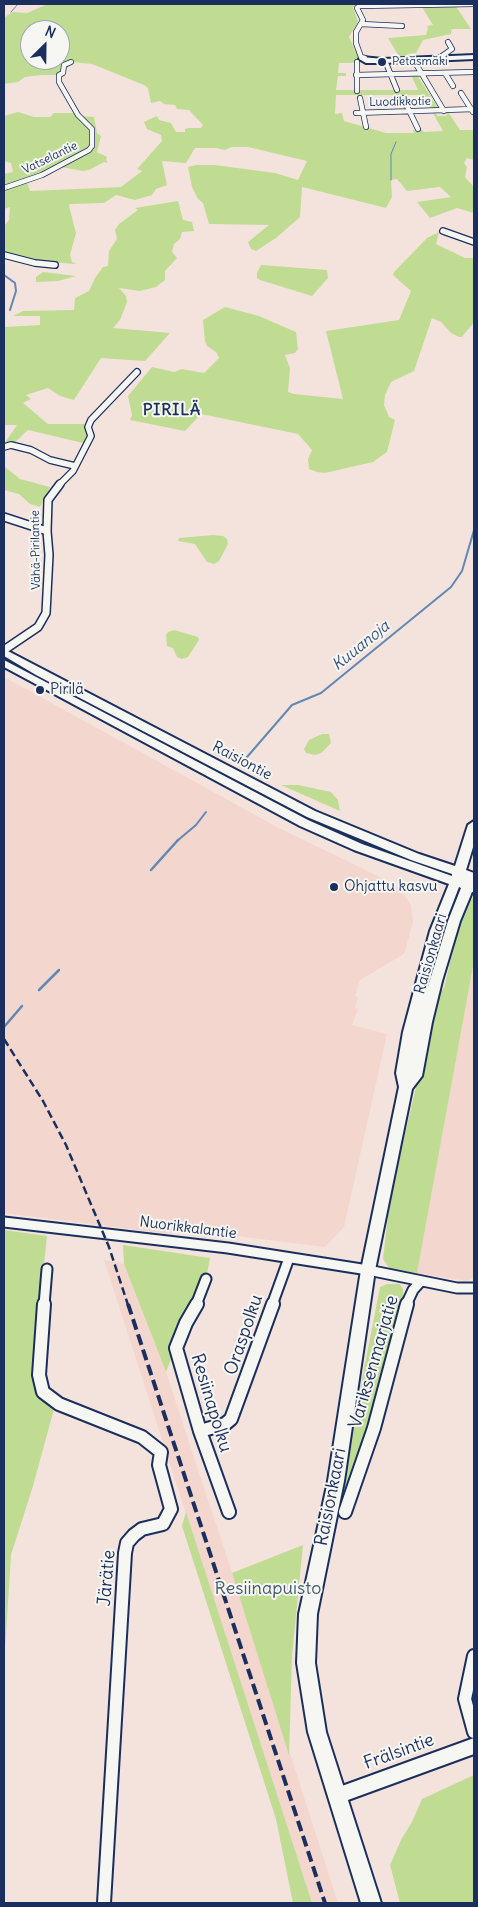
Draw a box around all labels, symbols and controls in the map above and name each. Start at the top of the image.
north arrow [20,20,70,70]
text: N [42,22,58,42]
place label: Petäsmäki [392,55,448,69]
marker: Petäsmäki [376,56,388,68]
street label: Luodikkotie [369,94,431,110]
street label: Vatselantie [20,139,80,177]
district label: PIRILÄ [142,400,202,420]
street label: Vähä-Pirilantie [28,510,44,590]
water label: Kuuanoja [328,617,394,675]
place label: Pirilä [50,681,84,699]
marker: Pirilä [34,684,46,696]
street label: Raisiontie [209,738,275,784]
place label: Ohjattu kasvu [344,878,438,896]
marker: Ohjattu kasvu [328,881,340,893]
street label: Raisionkaari [411,912,451,996]
street label: Nuorikkalantie [138,1213,238,1243]
street label: Oraspolku [220,1292,268,1378]
street label: Variksenmarjatie [345,1293,403,1431]
street label: Resiinapolku [186,1351,236,1455]
street label: Raisionkaari [311,1446,351,1548]
street label: Järätie [94,1549,120,1607]
park label: Resiinapuisto [215,1578,321,1600]
street label: Frälsintie [361,1729,437,1775]

